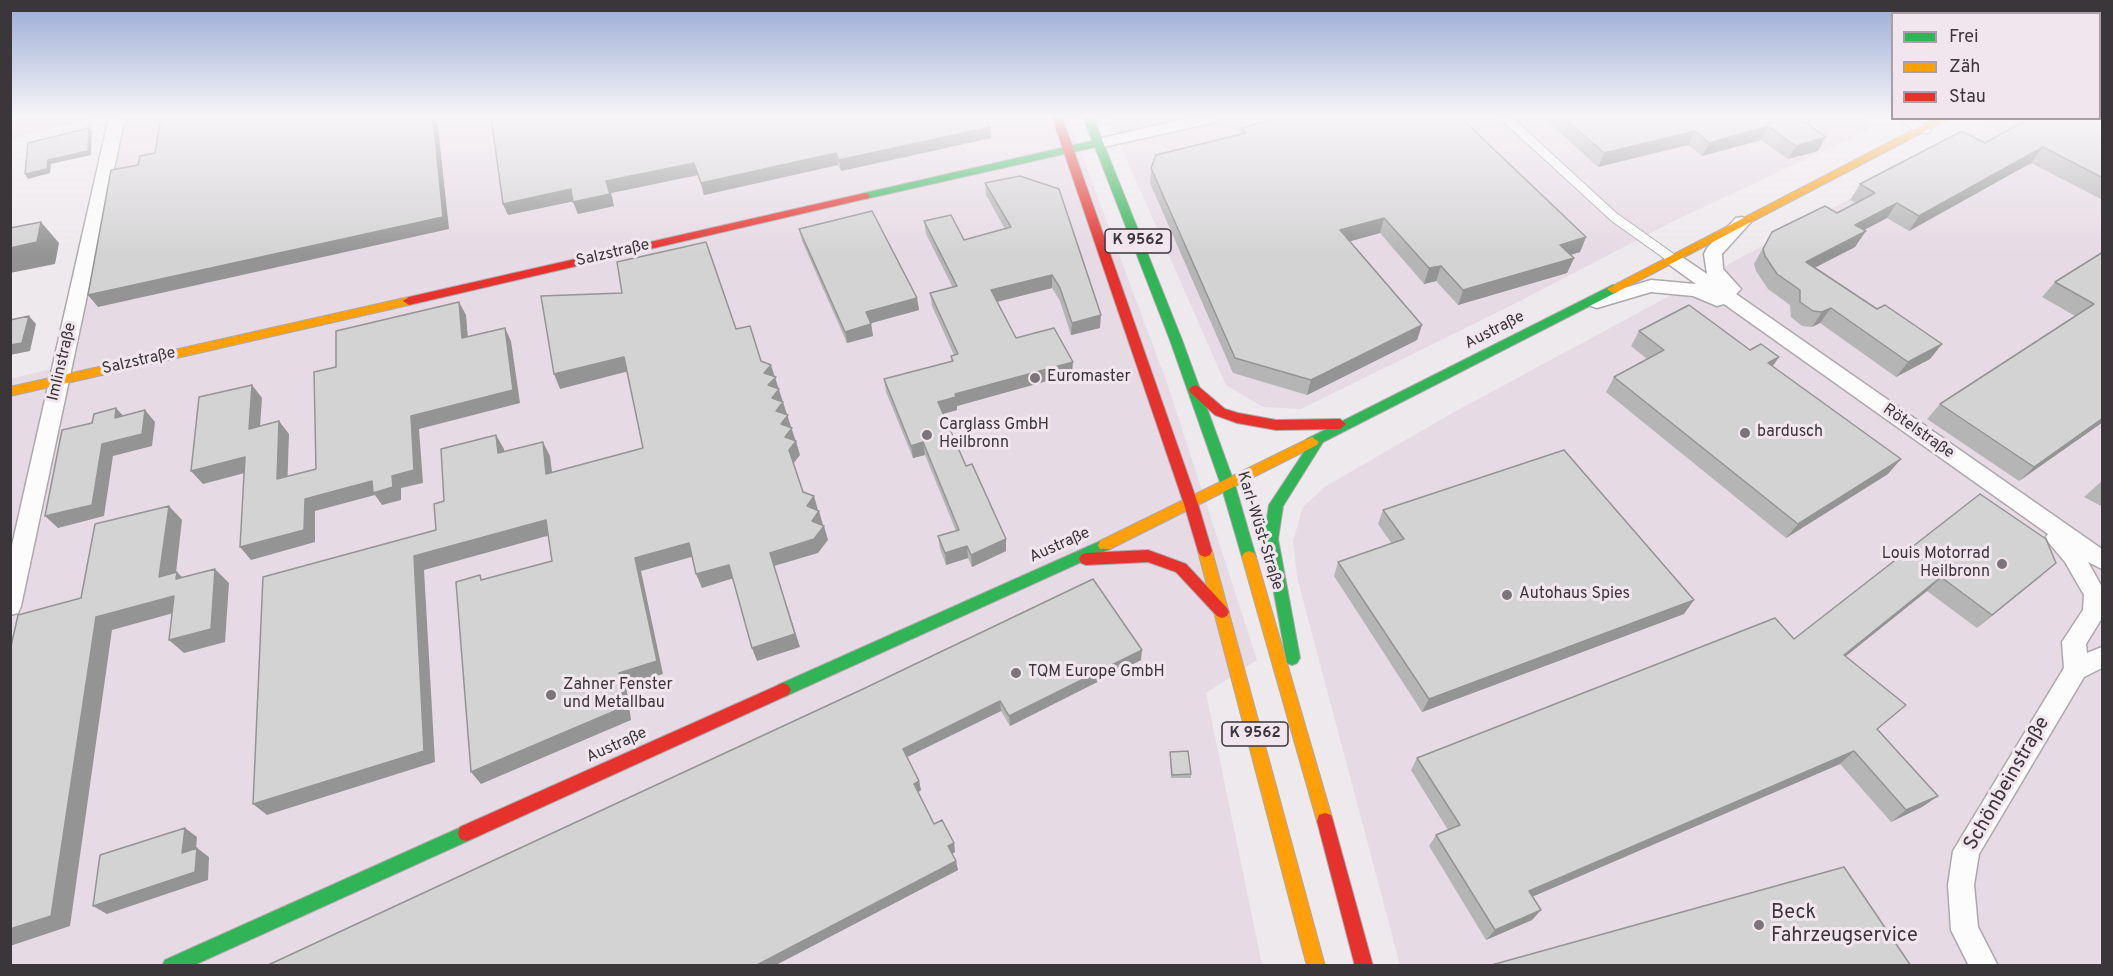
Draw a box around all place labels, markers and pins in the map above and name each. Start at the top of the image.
place label: Euromaster [1047,368,1131,388]
marker: Euromaster [1028,371,1042,385]
place label: Carglass GmbH Heilbronn [939,416,1049,454]
place label: bardusch [1757,423,1823,443]
marker: bardusch [1738,426,1752,440]
marker: Carglass GmbH Heilbronn [920,428,934,442]
place label: Louis Motorrad Heilbronn [1882,545,1990,583]
marker: Louis Motorrad Heilbronn [1995,557,2009,571]
place label: Autohaus Spies [1519,585,1630,605]
marker: Autohaus Spies [1500,588,1514,602]
place label: TQM Europe GmbH [1028,663,1165,683]
marker: TQM Europe GmbH [1009,666,1023,680]
place label: Zahner Fenster und Metallbau [563,676,673,714]
marker: Zahner Fenster und Metallbau [544,688,558,702]
place label: Beck Fahrzeugservice [1771,902,1918,949]
marker: Beck Fahrzeugservice [1752,918,1766,932]

